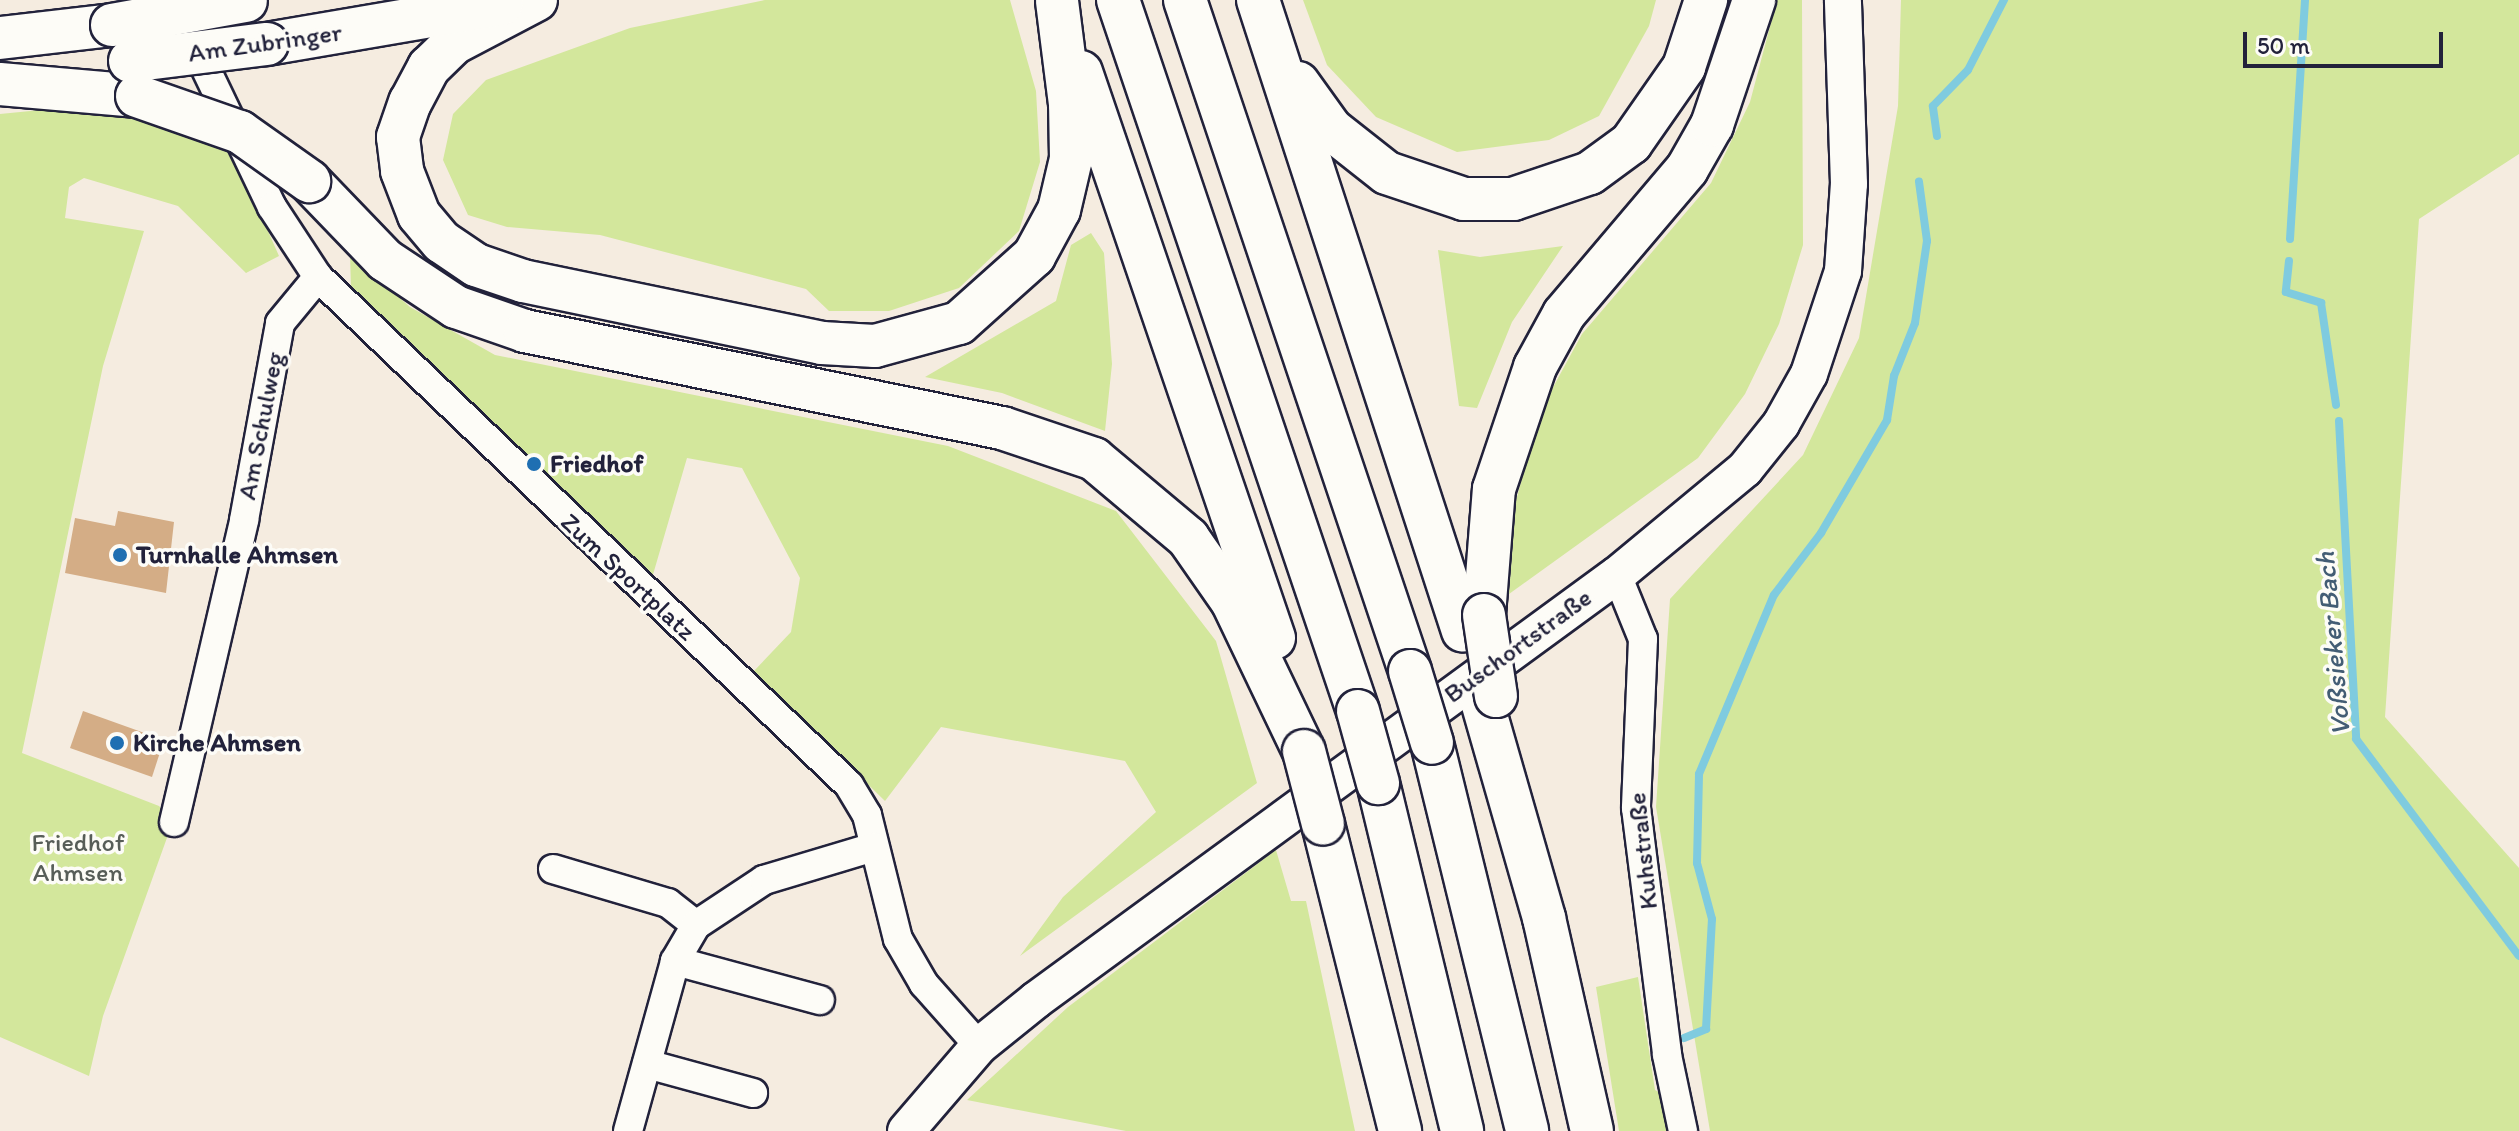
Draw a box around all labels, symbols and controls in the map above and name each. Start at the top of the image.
scale bar [2247,16,2447,66]
street label: Am Zubringer [187,17,343,69]
text: 50 m [2257,31,2310,60]
street label: Am Schulweg [231,350,291,502]
place label: Friedhof [550,448,643,480]
marker: Friedhof [525,455,543,473]
street label: Zum Sportplatz [554,506,702,648]
place label: Turnhalle Ahmsen [136,539,337,571]
marker: Turnhalle Ahmsen [111,546,129,564]
water label: Voßsieker Bach [2307,550,2357,738]
street label: Buschortstraße [1438,582,1598,710]
place label: Kirche Ahmsen [133,727,301,759]
marker: Kirche Ahmsen [108,734,126,752]
street label: Kuhstraße [1621,791,1665,911]
park label: Friedhof Ahmsen [31,827,125,888]

